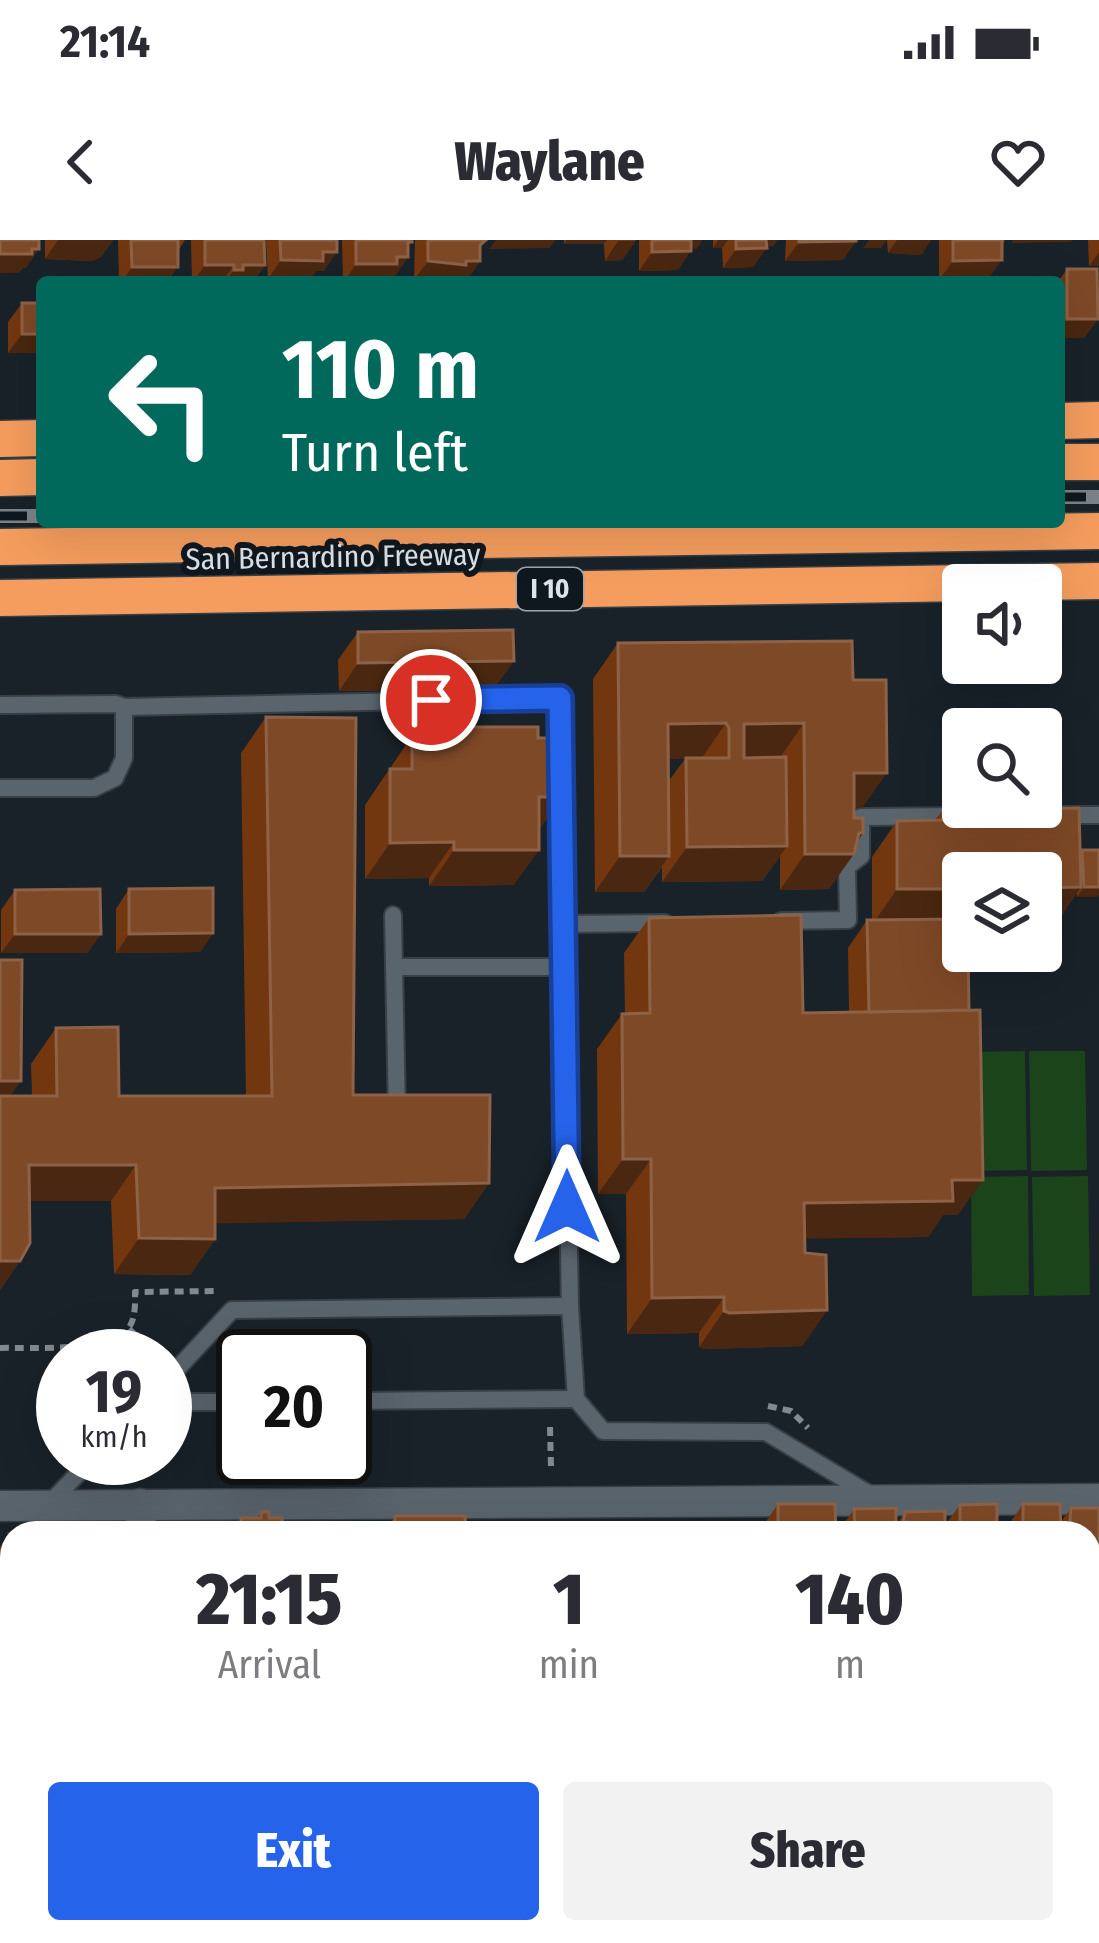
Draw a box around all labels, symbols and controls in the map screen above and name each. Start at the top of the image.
text: 21:14 [60,15,150,69]
icon: back [48,129,114,195]
icon: heart [985,129,1051,195]
text: Waylane [454,130,645,194]
text: 110 m [282,319,479,420]
icon: left [84,324,240,480]
text: Turn left [282,421,468,485]
street label: San Bernardino Freeway [185,536,481,578]
map controls [942,564,1062,972]
button: sound [942,564,1062,684]
road number: I 10 [517,568,583,610]
pin [380,649,482,751]
icon: arrive [398,667,464,733]
button: search [942,708,1062,828]
button: layers [942,852,1062,972]
position arrow [504,1144,630,1270]
speed limit sign: 20 [216,1329,372,1485]
text: 19 [86,1356,142,1428]
text: km/h [81,1419,147,1455]
text: 21:15 [197,1557,342,1643]
text: 1 [553,1557,584,1643]
text: 140 [796,1557,904,1643]
text: Arrival [218,1642,321,1688]
text: min [539,1642,599,1688]
text: m [835,1642,865,1688]
button: Exit [48,1782,539,1920]
button: Share [563,1782,1053,1920]

